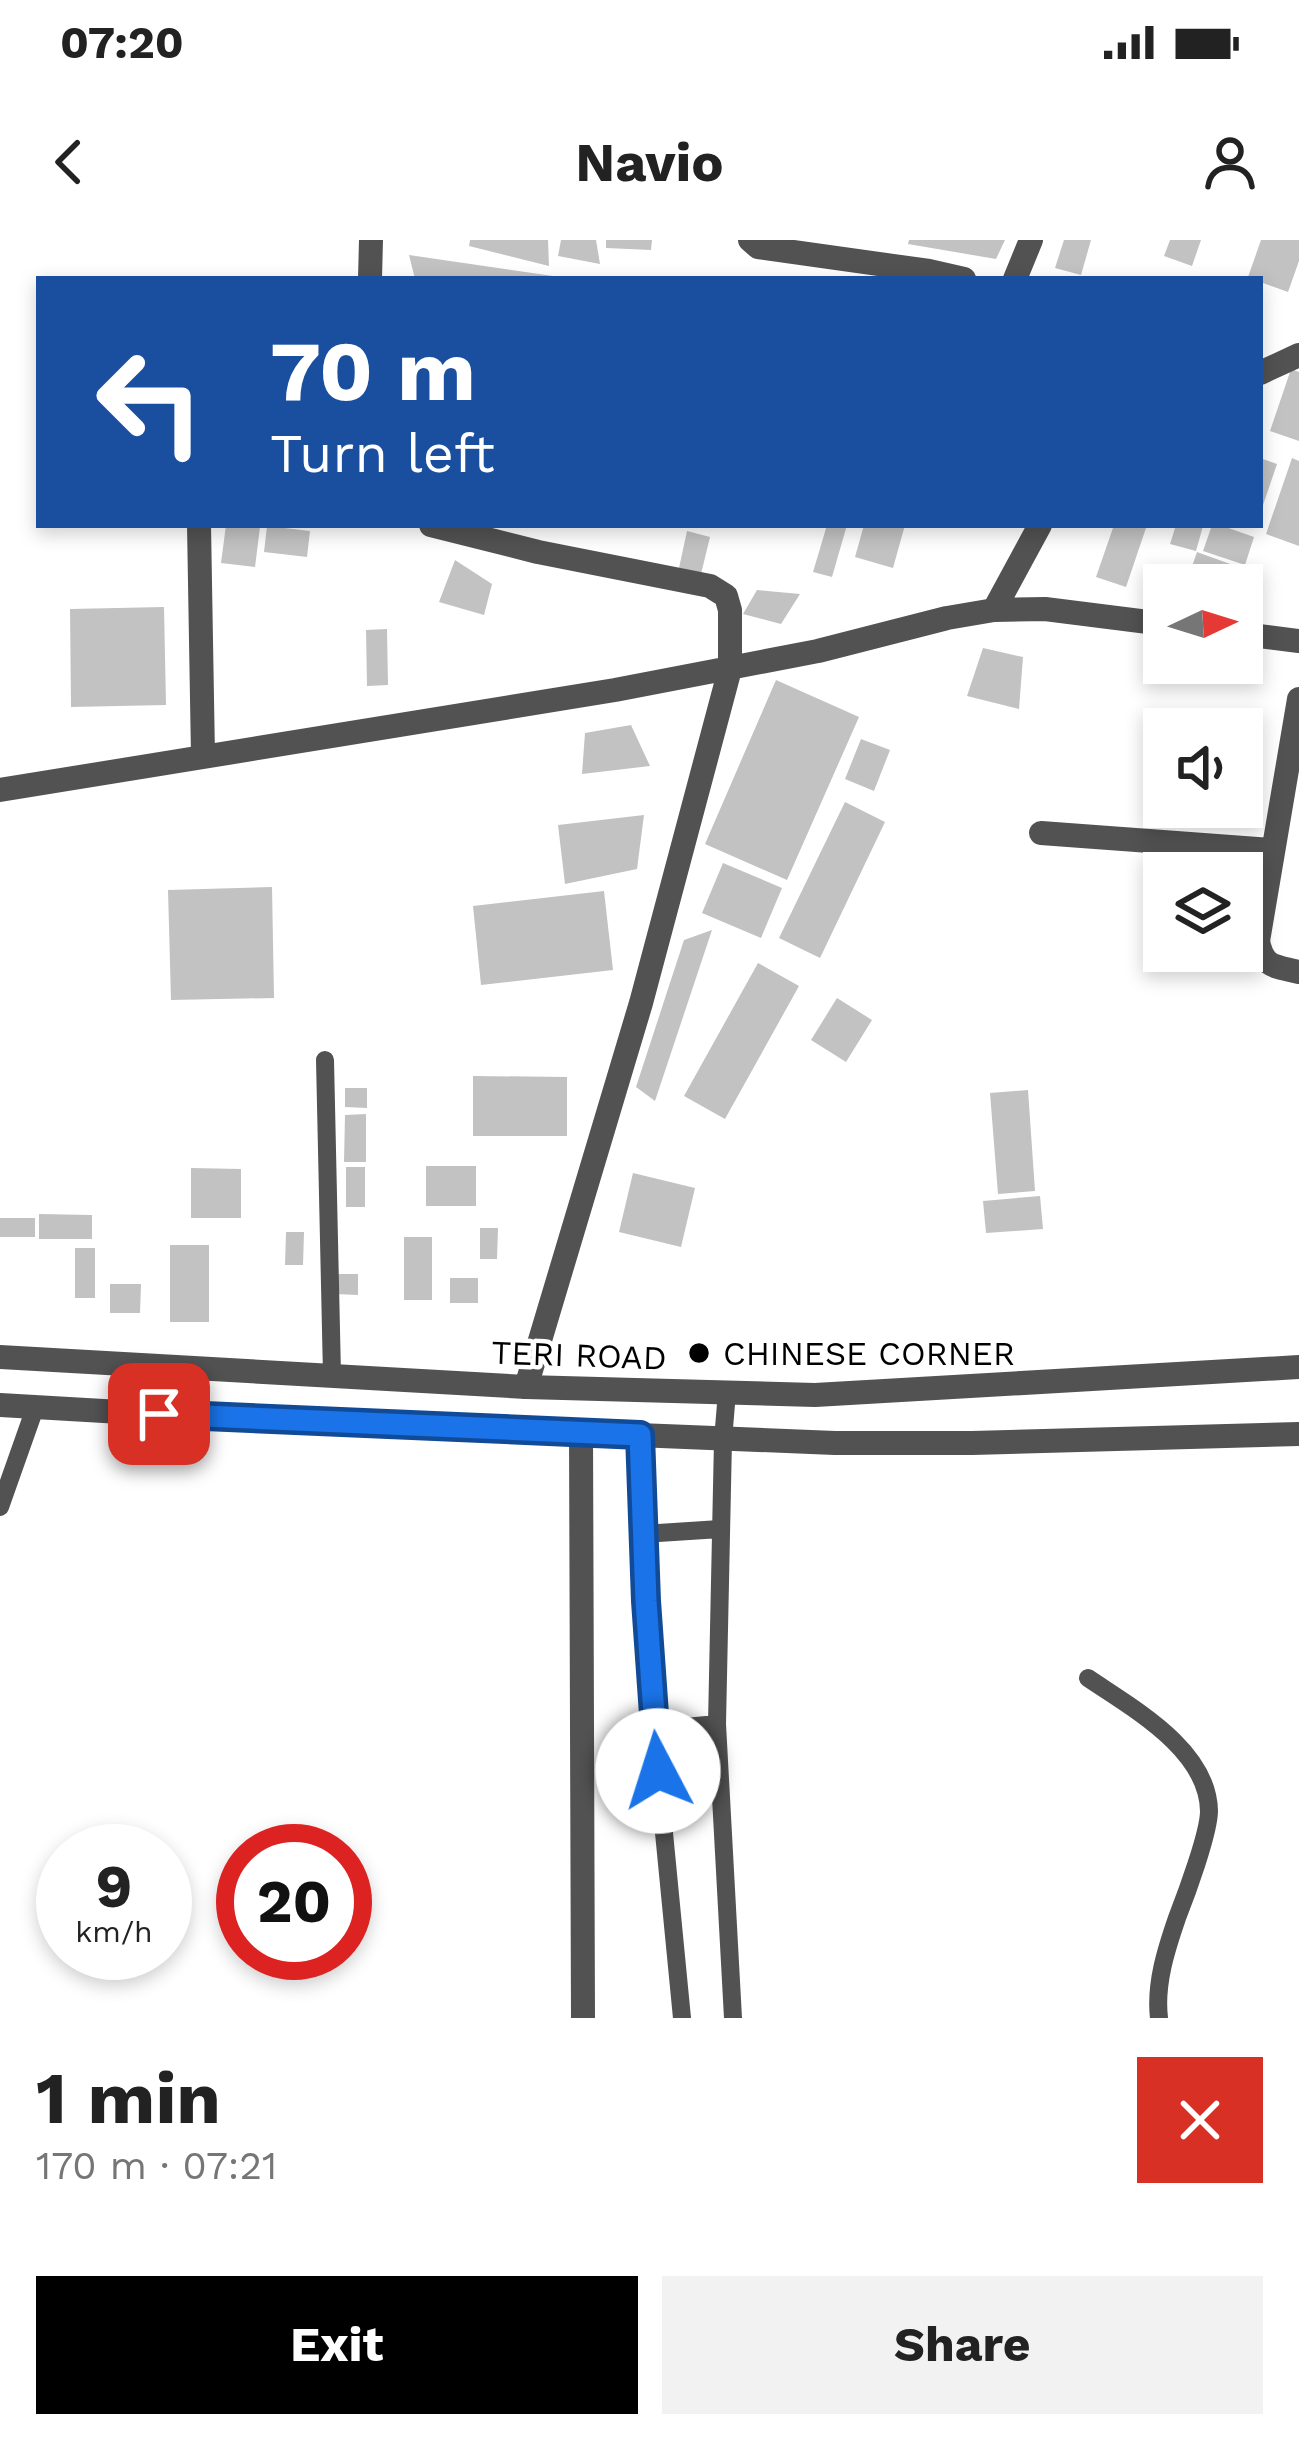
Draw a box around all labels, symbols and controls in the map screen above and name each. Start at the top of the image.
text: 07:20 [60,16,184,69]
icon: back [36,129,102,195]
icon: person [1197,129,1263,195]
text: Navio [575,131,724,194]
text: 70 m [270,322,476,420]
icon: left [72,324,228,480]
text: Turn left [270,422,495,485]
north arrow [1143,564,1263,684]
map controls [1143,564,1263,972]
button: sound [1143,708,1263,828]
button: layers [1143,852,1263,972]
street label: TERI ROAD [491,1332,667,1378]
place label: CHINESE CORNER [723,1334,1015,1373]
marker: CHINESE CORNER [686,1340,712,1366]
pin [108,1363,210,1465]
icon: arrive [126,1381,192,1447]
position arrow [595,1708,721,1834]
speed limit sign: 20 [216,1824,372,1980]
text: 9 [96,1851,132,1922]
text: km/h [75,1914,153,1949]
text: 1 min [36,2056,221,2140]
button: close [1137,2057,1263,2183]
text: 170 m · 07:21 [36,2143,277,2188]
button: Exit [36,2276,638,2414]
button: Share [662,2276,1263,2414]

